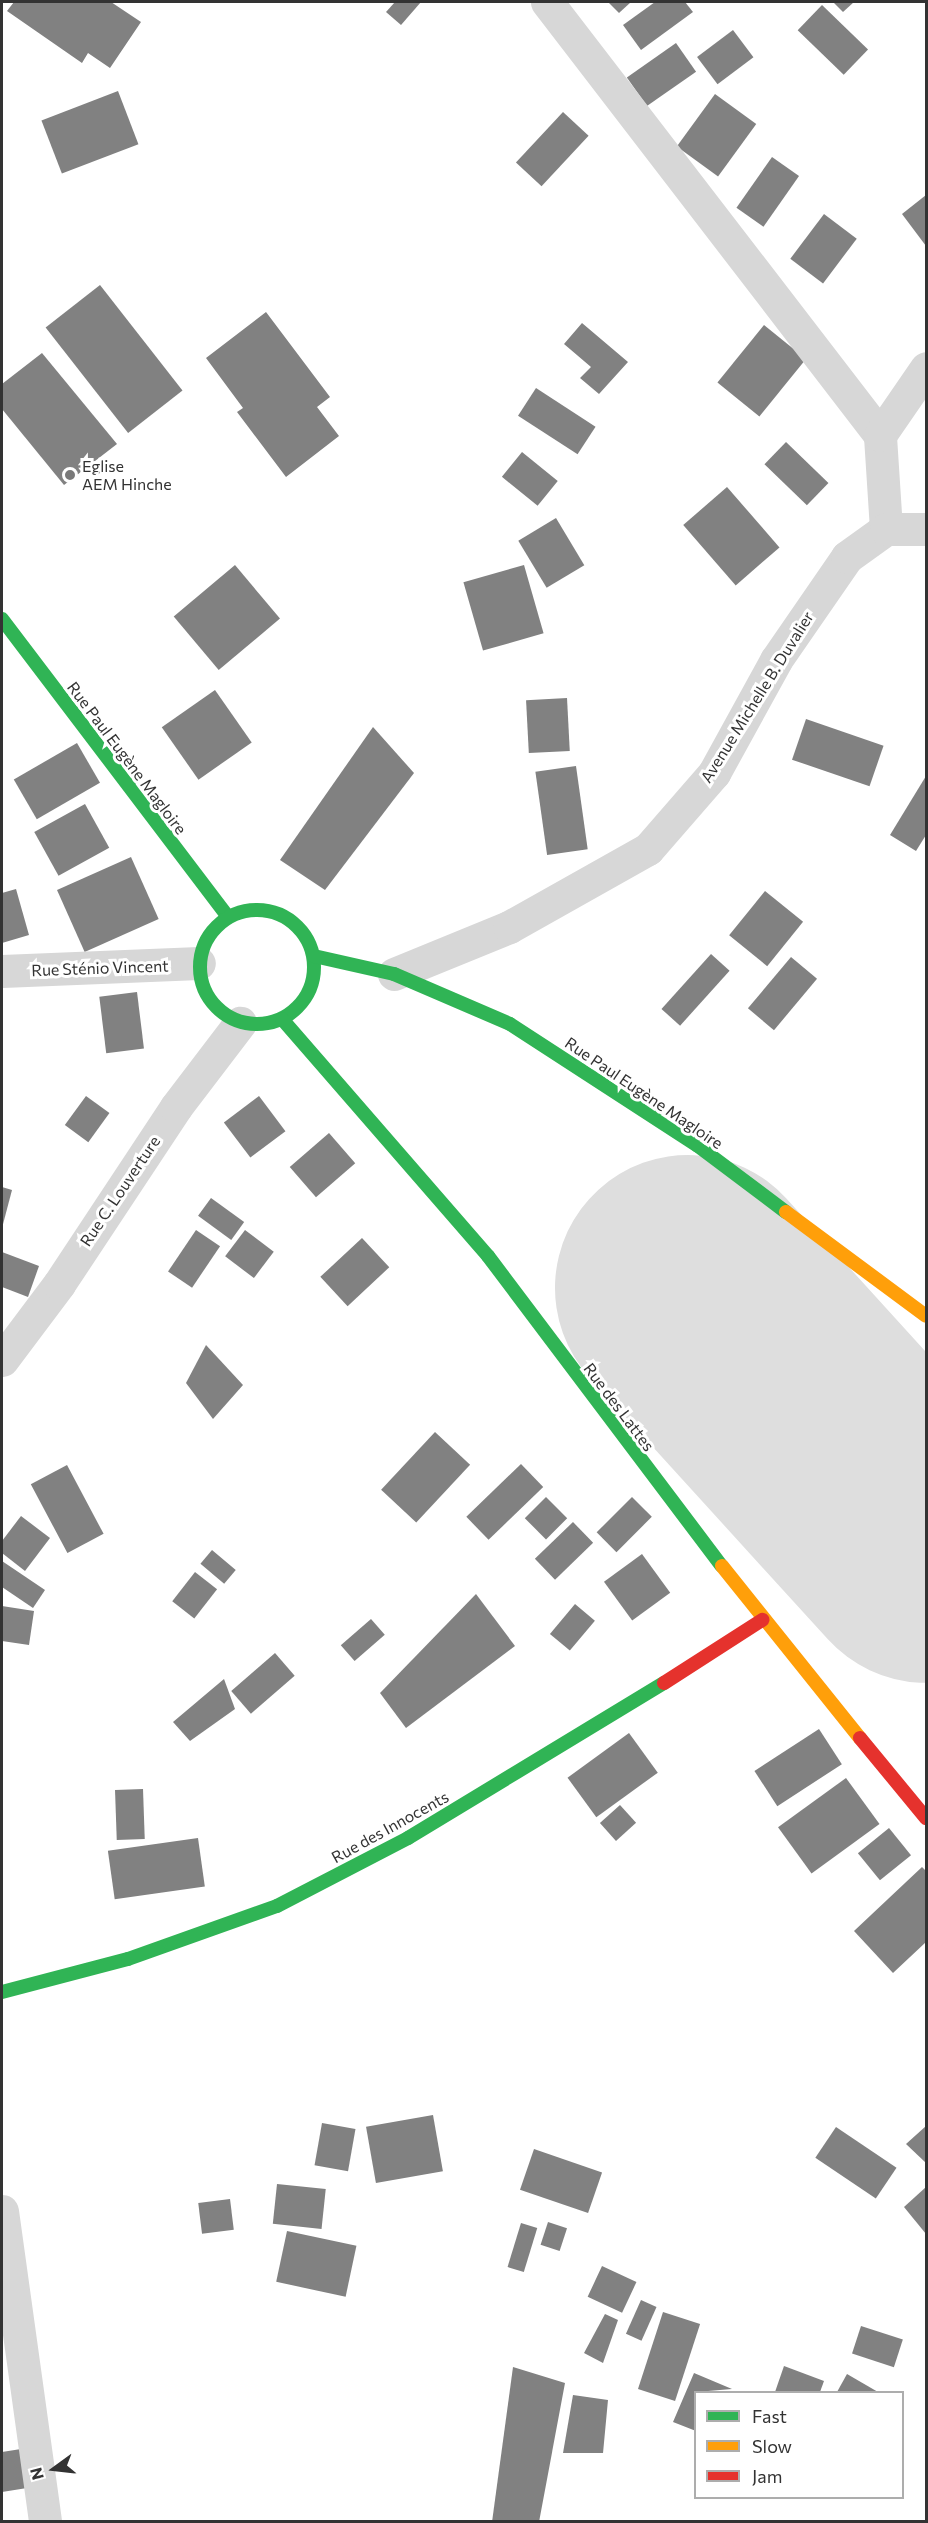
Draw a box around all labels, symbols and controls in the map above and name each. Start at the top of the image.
place label: Eglise AEM Hinche [82,456,172,494]
marker: Eglise AEM Hinche [63,468,77,482]
street label: Avenue Michelle B. Duvalier [696,608,818,786]
street label: Rue Paul Eugène Magloire [63,678,191,838]
street label: Rue Sténio Vincent [31,956,169,980]
street label: Rue Paul Eugène Magloire [561,1033,727,1153]
street label: Rue C. Louverture [76,1132,164,1250]
street label: Rue des Lattes [580,1359,658,1455]
street label: Rue des Innocents [328,1787,452,1867]
legend [694,2391,904,2499]
text: Fast [752,2405,787,2427]
text: Slow [752,2435,792,2457]
north arrow [24,2439,84,2499]
text: Jam [752,2465,782,2487]
text: N [25,2466,47,2482]

